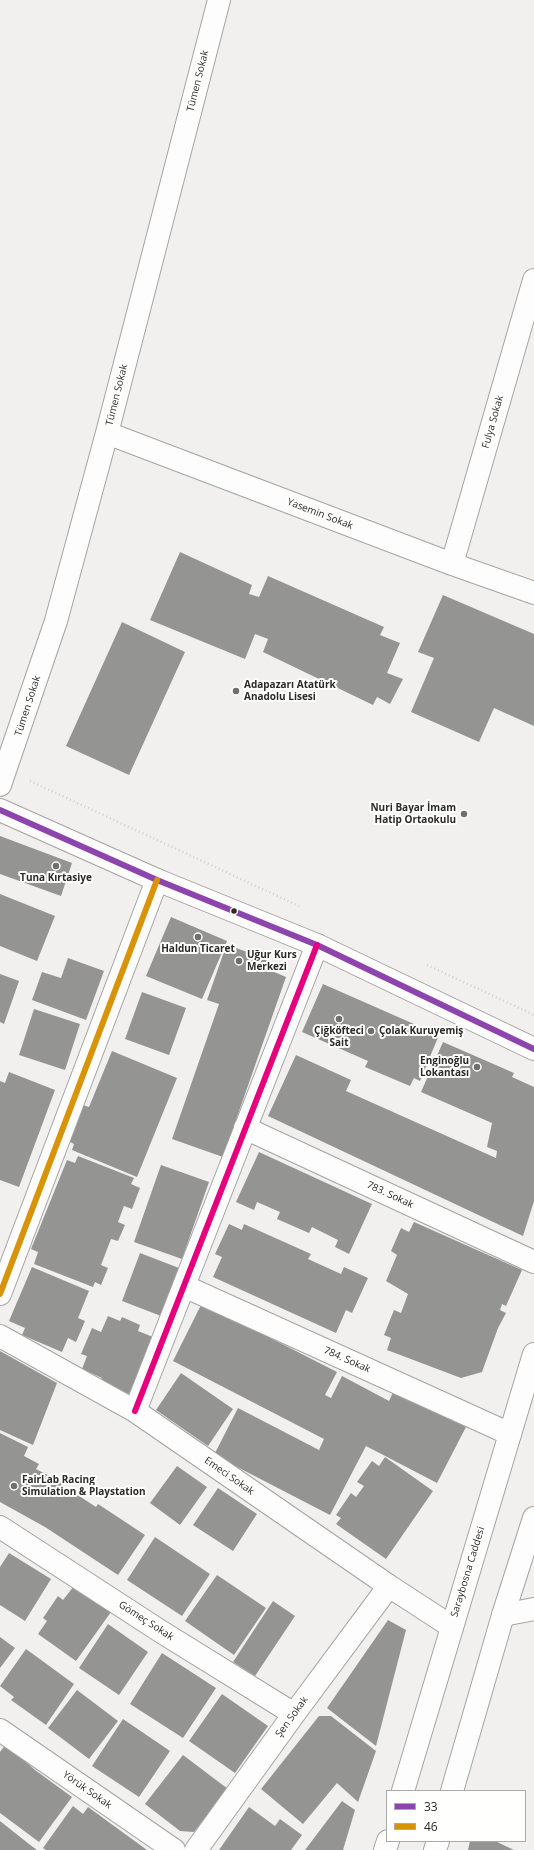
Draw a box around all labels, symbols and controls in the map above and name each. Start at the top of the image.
street label: Tümen Sokak [185,49,211,113]
street label: Tümen Sokak [104,363,130,427]
street label: Fulya Sokak [480,394,506,450]
street label: Yasemin Sokak [285,496,355,532]
street label: Tümen Sokak [13,674,43,738]
place label: Adapazarı Atatürk Anadolu Lisesi [244,679,336,702]
marker: Adapazarı Atatürk Anadolu Lisesi [231,686,241,696]
place label: Nuri Bayar İmam Hatip Ortaokulu [370,802,456,826]
marker: Nuri Bayar İmam Hatip Ortaokulu [459,809,469,819]
marker: Tuna Kırtasiye [51,861,61,871]
place label: Tuna Kırtasiye [20,872,92,884]
unlabelled marker [229,906,239,916]
marker: Haldun Ticaret [193,932,203,942]
place label: Haldun Ticaret [161,943,235,955]
place label: Uğur Kurs Merkezi [247,949,297,972]
marker: Uğur Kurs Merkezi [234,956,244,966]
marker: Çiğköfteci Sait [334,1014,344,1024]
place label: Çiğköfteci Sait [314,1025,364,1048]
place label: Çolak Kuruyemiş [379,1025,463,1037]
marker: Çolak Kuruyemiş [366,1026,376,1036]
place label: Enginoğlu Lokantası [420,1055,469,1078]
marker: Enginoğlu Lokantası [472,1062,482,1072]
street label: 783. Sokak [365,1179,415,1211]
street label: 784. Sokak [322,1344,372,1376]
street label: Emeci Sokak [202,1454,256,1498]
place label: FairLab Racing Simulation & Playstation [22,1474,145,1498]
marker: FairLab Racing Simulation & Playstation [9,1481,19,1491]
street label: Saraybosna Caddesi [449,1525,487,1619]
street label: Gömeç Sokak [116,1599,176,1643]
street label: Şen Sokak [273,1694,311,1740]
street label: Yörük Sokak [60,1769,114,1811]
legend [386,1790,526,1842]
text: 33 [424,1798,438,1815]
text: 46 [424,1818,438,1835]

